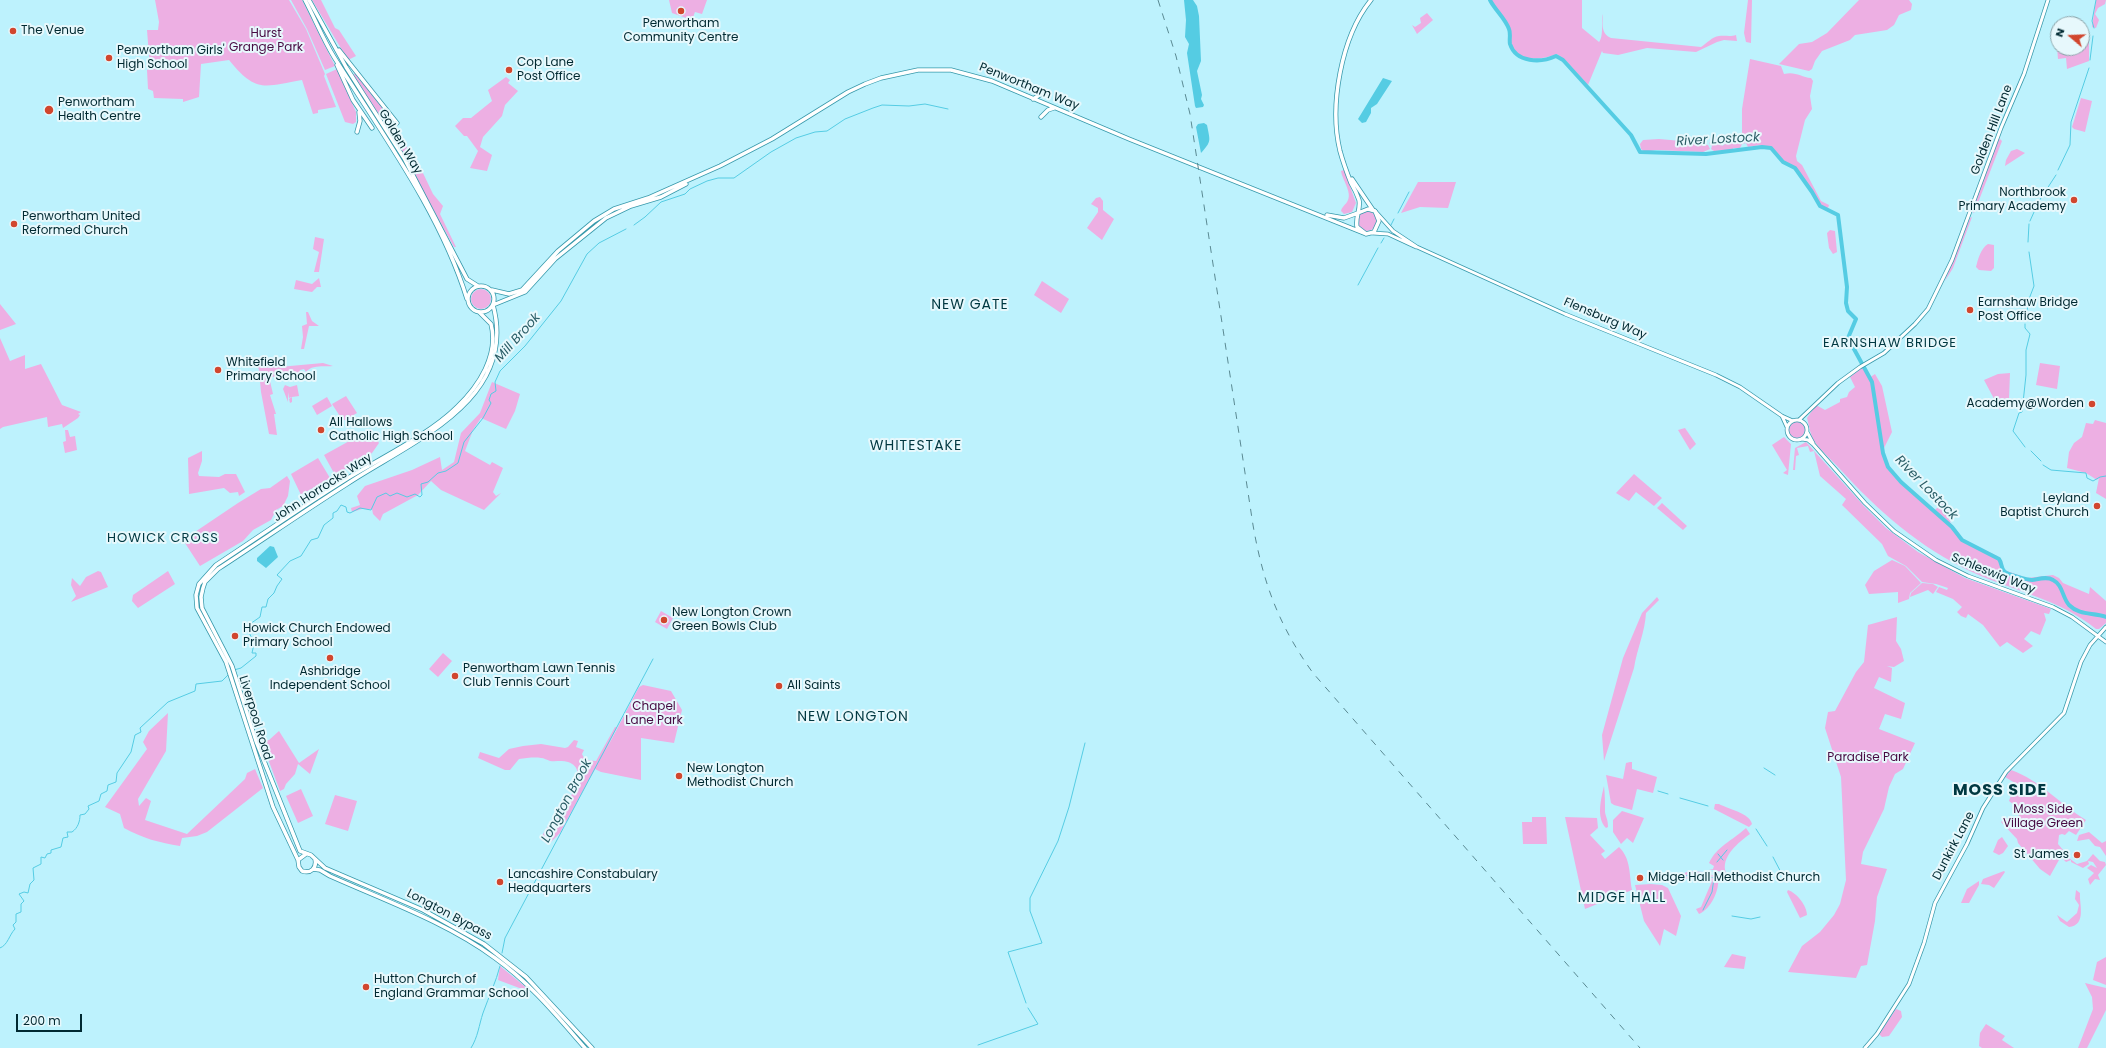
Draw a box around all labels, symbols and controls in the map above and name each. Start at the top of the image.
marker: Penwortham Community Centre [676,6,686,16]
north arrow [2050,16,2090,56]
place label: Penwortham Community Centre [624,17,738,45]
place label: The Venue [21,24,84,38]
marker: The Venue [8,26,18,36]
text: N [2051,26,2069,39]
park label: Hurst Grange Park [229,27,303,55]
place label: Penwortham Girls' High School [117,44,225,72]
marker: Penwortham Girls' High School [104,53,114,63]
place label: Cop Lane Post Office [517,56,580,84]
street label: Penwortham Way [977,60,1081,114]
marker: Cop Lane Post Office [504,65,514,75]
street label: Golden Hill Lane [1968,83,2016,177]
place label: Penwortham Health Centre [58,96,141,124]
marker: Penwortham Health Centre [43,104,55,116]
street label: Golden Way [375,107,425,177]
water label: River Lostock [1676,130,1760,150]
place label: Northbrook Primary Academy [1959,186,2066,214]
marker: Northbrook Primary Academy [2069,195,2079,205]
place label: Penwortham United Reformed Church [22,210,140,238]
marker: Penwortham United Reformed Church [9,219,19,229]
street label: Flensburg Way [1561,295,1649,343]
place label: Earnshaw Bridge Post Office [1978,296,2078,324]
district label: NEW GATE [931,297,1009,313]
marker: Earnshaw Bridge Post Office [1965,305,1975,315]
water label: Mill Brook [492,310,544,366]
district label: EARNSHAW BRIDGE [1823,336,1957,352]
place label: Whitefield Primary School [226,356,316,384]
marker: Whitefield Primary School [213,365,223,375]
place label: Academy@Worden [1967,397,2084,411]
marker: Academy@Worden [2087,399,2097,409]
place label: All Hallows Catholic High School [329,416,453,444]
marker: All Hallows Catholic High School [316,425,326,435]
district label: WHITESTAKE [870,438,962,454]
street label: John Horrocks Way [271,451,375,525]
water label: River Lostock [1891,453,1961,523]
place label: Leyland Baptist Church [2000,492,2089,520]
marker: Leyland Baptist Church [2092,501,2102,511]
district label: HOWICK CROSS [107,531,219,547]
street label: Schleswig Way [1949,551,2037,597]
place label: New Longton Crown Green Bowls Club [672,606,791,634]
marker: New Longton Crown Green Bowls Club [659,615,669,625]
place label: Howick Church Endowed Primary School [243,622,391,650]
marker: Howick Church Endowed Primary School [230,631,240,641]
marker: Ashbridge Independent School [325,653,335,663]
place label: Penwortham Lawn Tennis Club Tennis Court [463,662,615,690]
place label: Ashbridge Independent School [270,665,390,693]
marker: Penwortham Lawn Tennis Club Tennis Court [450,671,460,681]
street label: Liverpool Road [235,674,275,762]
place label: All Saints [787,679,841,693]
marker: All Saints [774,681,784,691]
park label: Chapel Lane Park [625,700,683,728]
district label: NEW LONGTON [797,709,909,725]
park label: Paradise Park [1827,751,1909,765]
water label: Longton Brook [538,757,596,845]
place label: New Longton Methodist Church [687,762,793,790]
marker: New Longton Methodist Church [674,771,684,781]
district label: MOSS SIDE [1953,781,2047,801]
park label: Moss Side Village Green [2003,803,2083,831]
street label: Dunkirk Lane [1930,809,1978,883]
place label: St James [2014,848,2069,862]
marker: St James [2072,850,2082,860]
place label: Lancashire Constabulary Headquarters [508,868,658,896]
place label: Midge Hall Methodist Church [1648,871,1820,885]
marker: Midge Hall Methodist Church [1635,873,1645,883]
marker: Lancashire Constabulary Headquarters [495,877,505,887]
street label: Longton Bypass [404,886,494,944]
district label: MIDGE HALL [1578,890,1666,906]
place label: Hutton Church of England Grammar School [374,973,529,1001]
marker: Hutton Church of England Grammar School [361,982,371,992]
scale bar [18,1006,84,1032]
text: 200 m [23,1012,61,1029]

